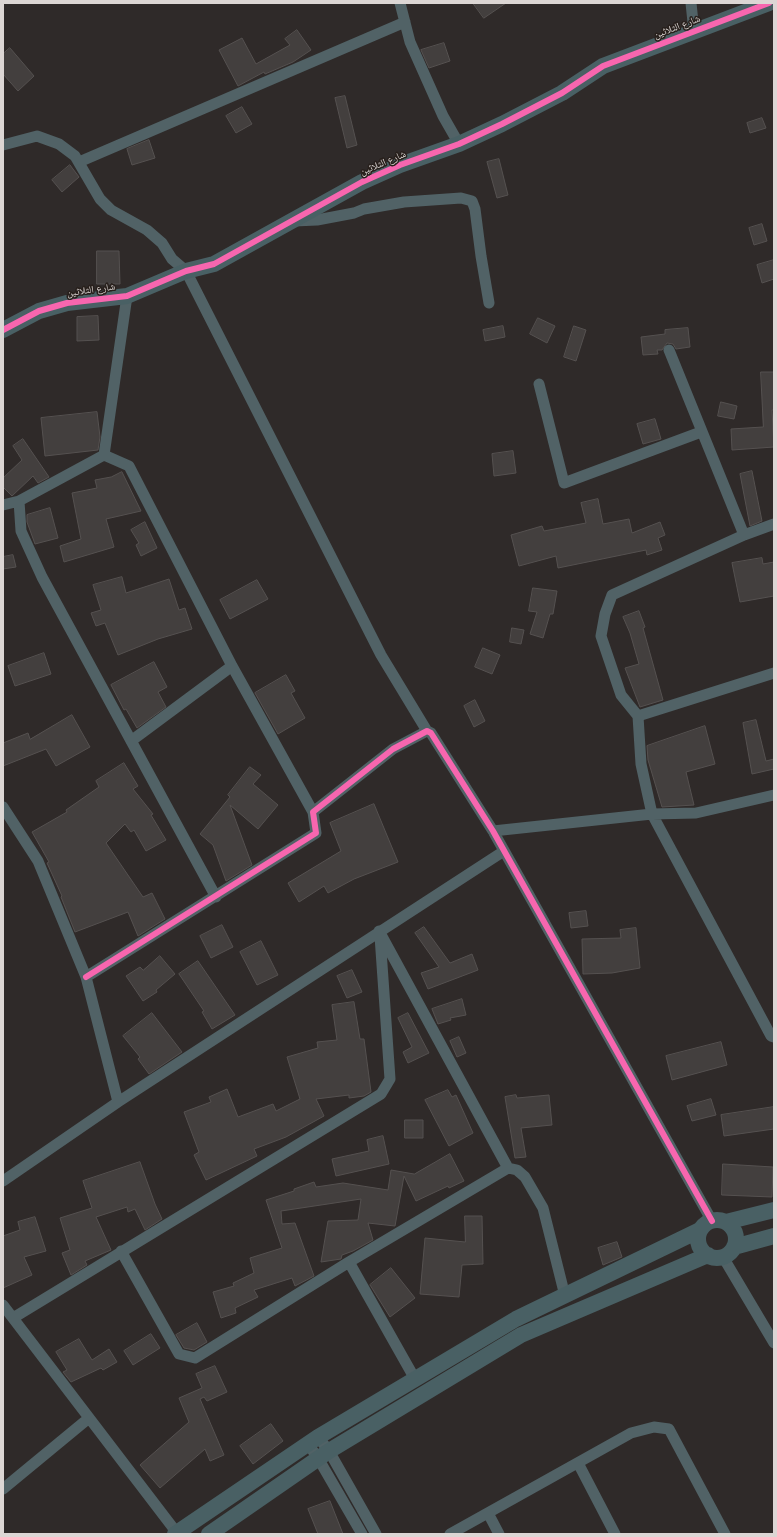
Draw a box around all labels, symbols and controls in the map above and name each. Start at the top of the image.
street label: شارع الثلاثين [652,13,702,41]
street label: شارع الثلاثين [358,148,408,178]
street label: شارع الثلاثين [66,281,116,299]

